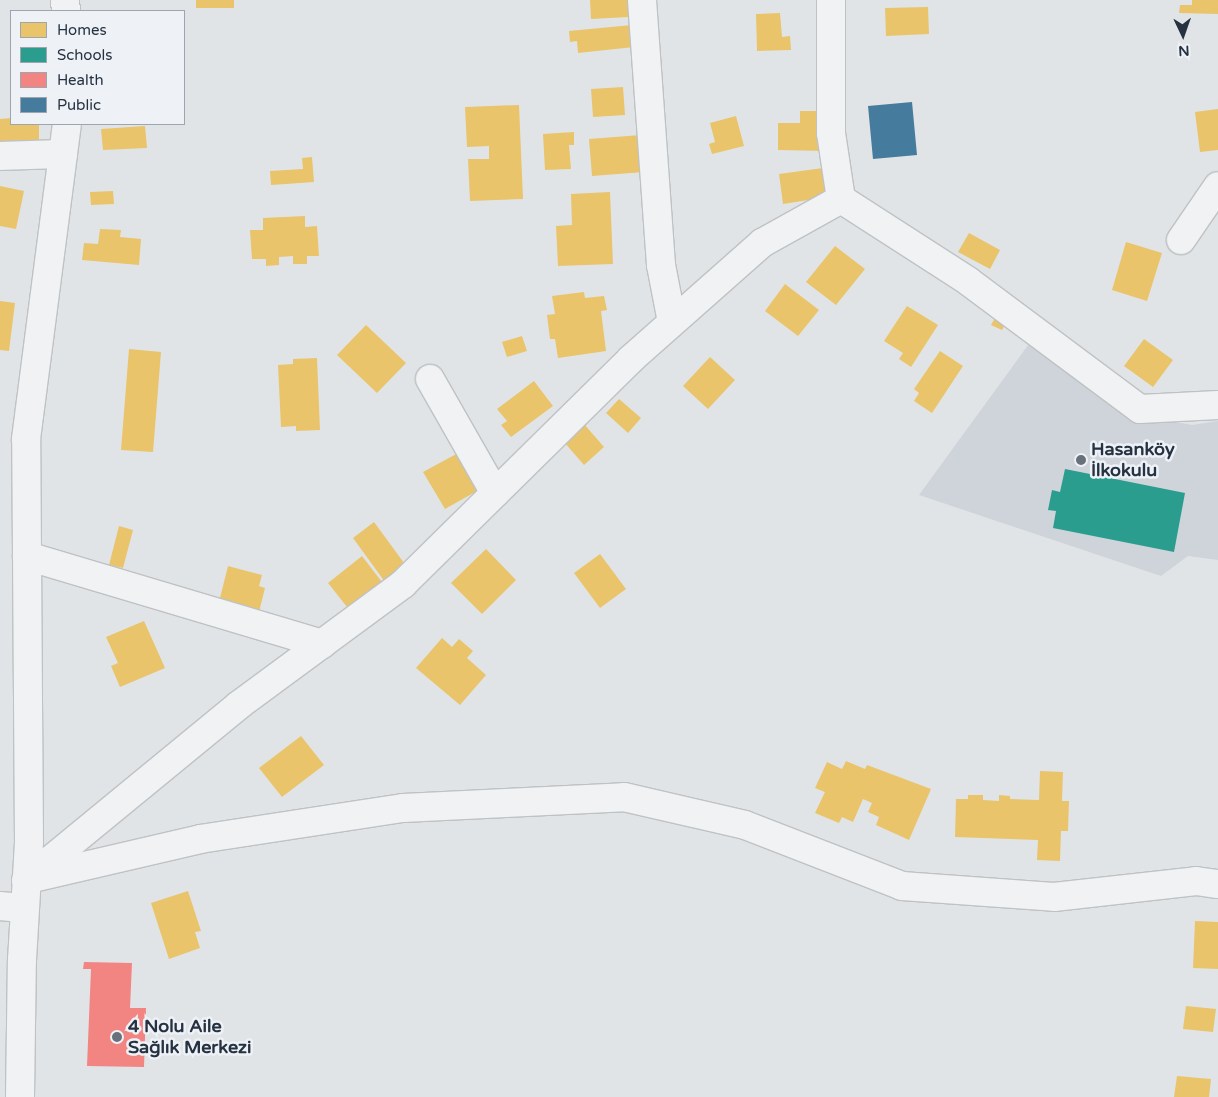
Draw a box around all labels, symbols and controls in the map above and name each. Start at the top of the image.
legend [10,10,185,125]
north arrow [1158,10,1208,60]
text: Homes [57,21,107,39]
text: N [1178,42,1190,59]
text: Schools [57,46,113,64]
text: Health [57,71,104,89]
text: Public [57,96,101,114]
place label: Hasanköy İlkokulu [1091,439,1175,482]
marker: Hasanköy İlkokulu [1075,454,1087,466]
place label: 4 Nolu Aile Sağlık Merkezi [128,1016,252,1058]
marker: 4 Nolu Aile Sağlık Merkezi [110,1030,124,1044]

